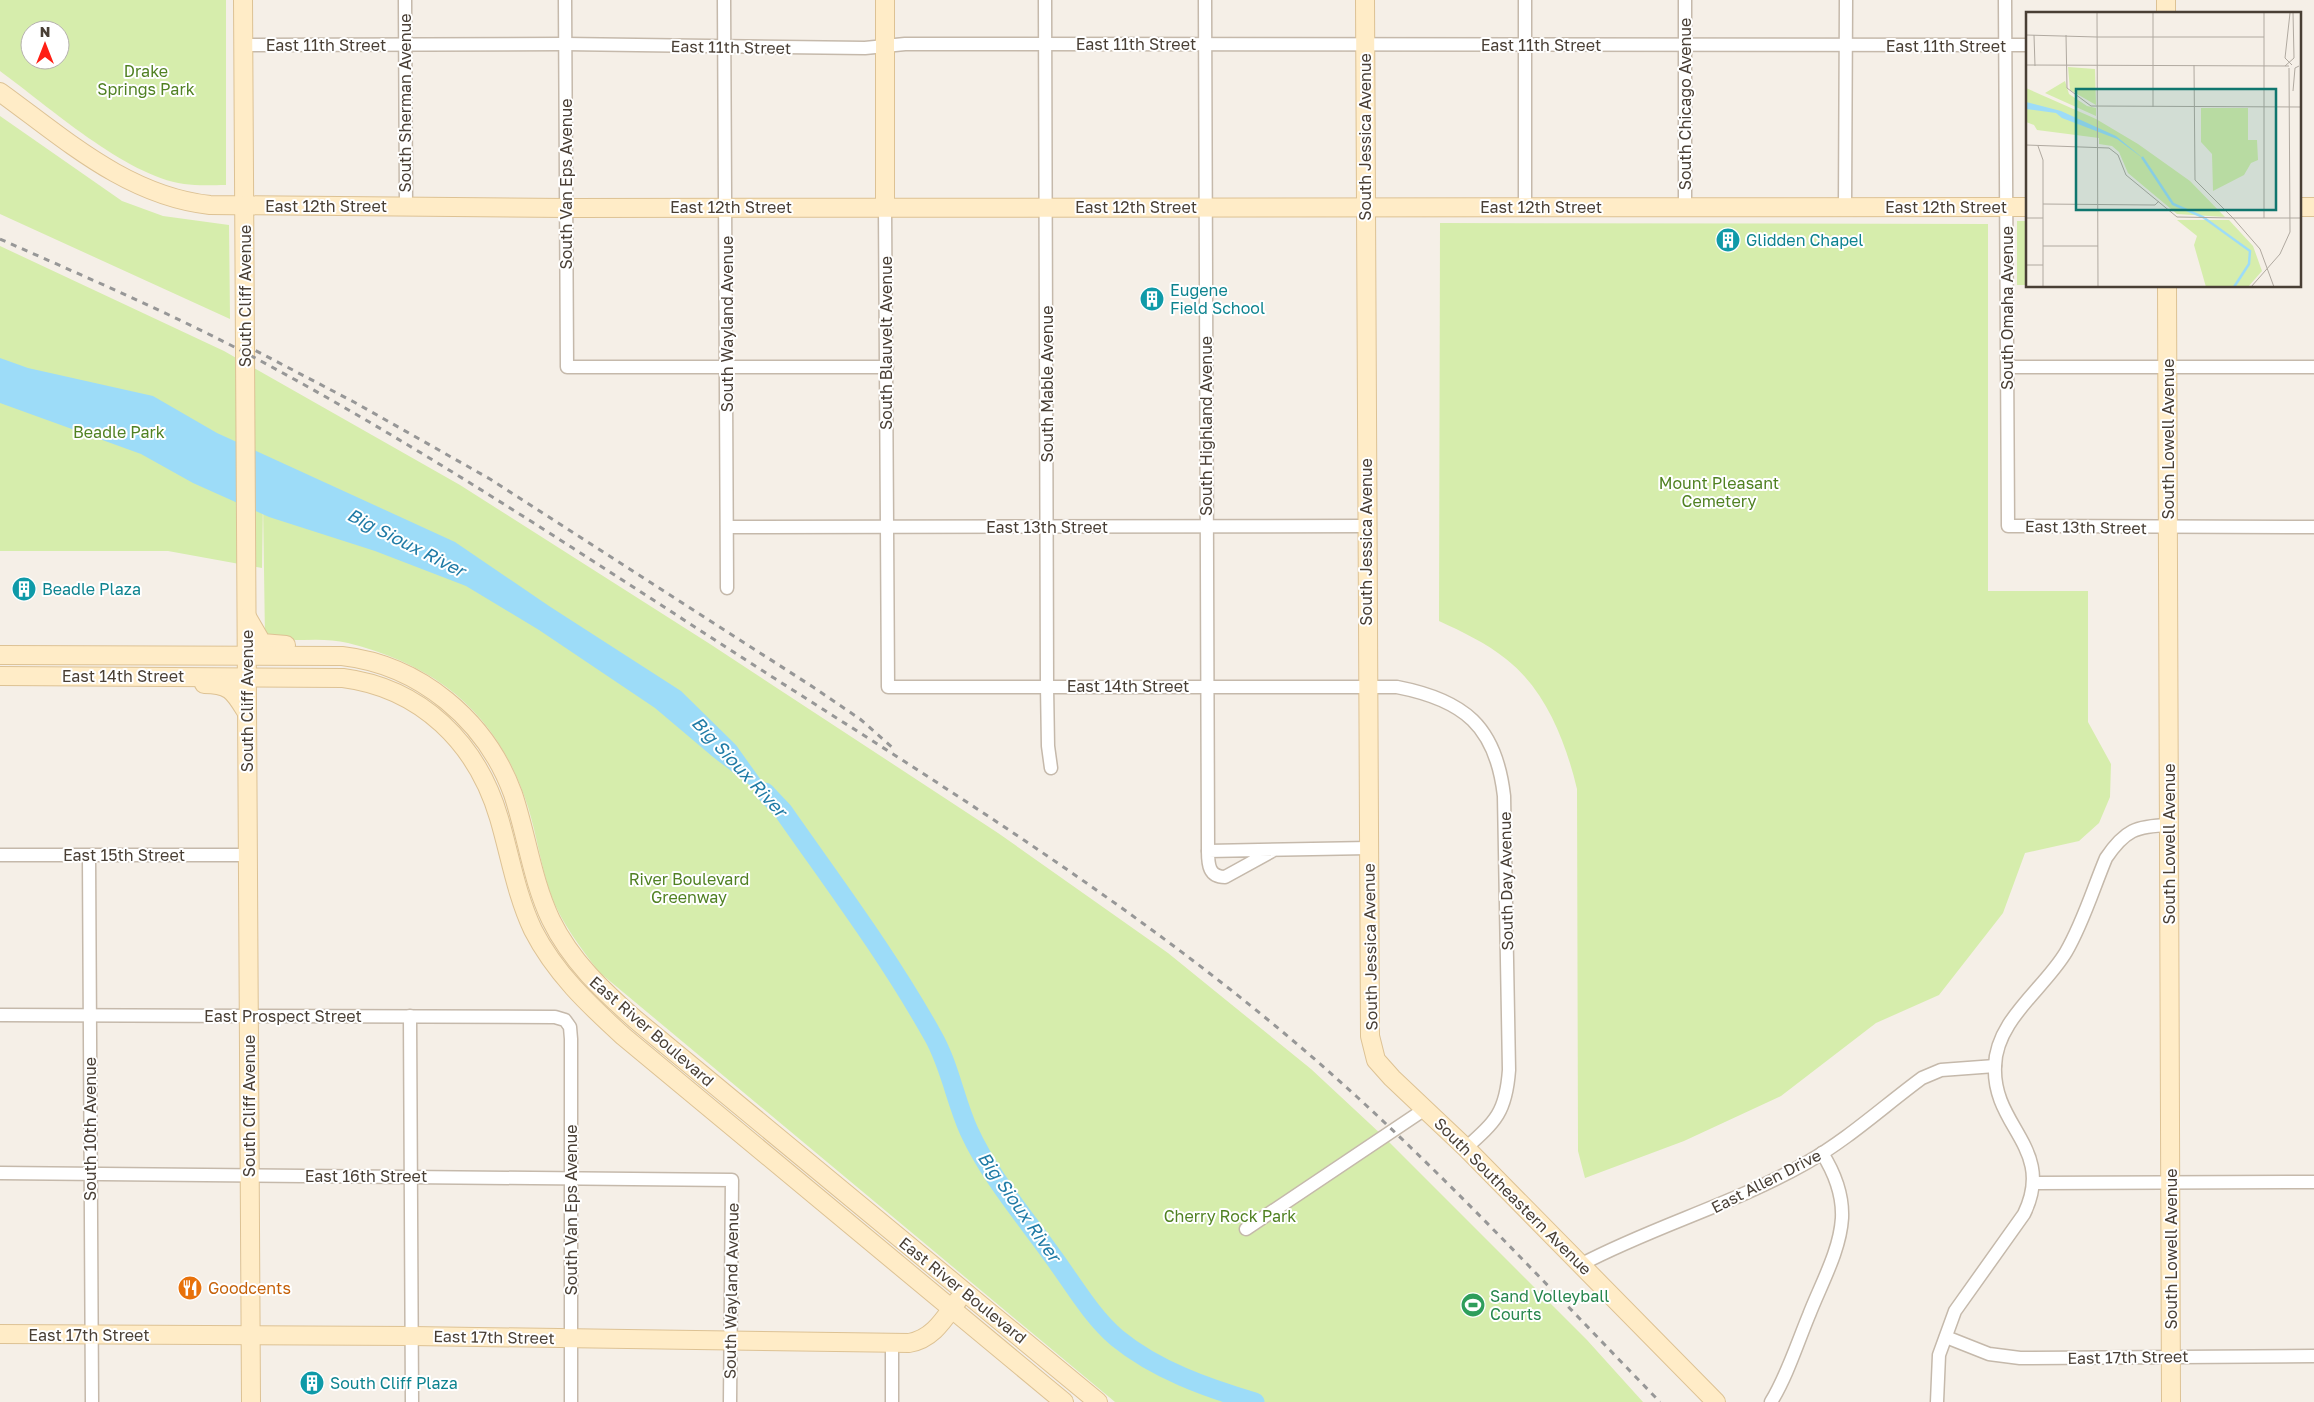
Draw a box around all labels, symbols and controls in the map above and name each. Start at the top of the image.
inset map [2026,12,2302,288]
street label: South Sherman Avenue [395,14,415,192]
street label: South Chicago Avenue [1675,18,1695,190]
north arrow [20,20,70,70]
text: N [40,23,50,40]
street label: East 11th Street [1076,34,1196,54]
street label: East 11th Street [266,35,386,55]
street label: East 11th Street [1481,35,1601,55]
street label: East 11th Street [671,36,791,58]
street label: East 11th Street [1886,36,2006,56]
street label: South Jessica Avenue [1355,53,1375,221]
park label: Drake Springs Park [97,61,195,99]
street label: South Van Eps Avenue [556,99,576,269]
street label: East 12th Street [265,196,387,216]
street label: East 12th Street [670,197,792,217]
street label: East 12th Street [1075,197,1197,217]
street label: East 12th Street [1480,197,1602,217]
street label: East 12th Street [1885,197,2007,217]
street label: South Cliff Avenue [235,225,255,367]
street label: South Omaha Avenue [1997,226,2017,390]
building icon: Glidden Chapel [1715,227,1741,253]
place label: Glidden Chapel [1746,230,1864,250]
street label: South Wayland Avenue [717,236,737,412]
street label: South Blauvelt Avenue [876,256,896,430]
place label: Eugene Field School [1170,280,1265,318]
building icon: Eugene Field School [1139,286,1165,312]
street label: South Mable Avenue [1037,305,1057,463]
street label: South Highland Avenue [1196,336,1216,516]
street label: South Lowell Avenue [2158,359,2178,519]
park label: Beadle Park [73,422,165,442]
street label: South Jessica Avenue [1356,458,1376,626]
park label: Mount Pleasant Cemetery [1659,473,1779,511]
water label: Big Sioux River [344,503,472,583]
street label: East 13th Street [2025,516,2147,538]
street label: East 13th Street [986,517,1108,537]
building icon: Beadle Plaza [11,576,37,602]
place label: Beadle Plaza [42,579,141,599]
street label: South Cliff Avenue [237,630,257,772]
street label: East 14th Street [62,666,184,686]
street label: East 14th Street [1067,676,1189,696]
water label: Big Sioux River [688,712,794,823]
street label: South Lowell Avenue [2159,764,2179,924]
street label: South Day Avenue [1495,811,1517,951]
street label: East 15th Street [63,845,185,865]
street label: South Jessica Avenue [1359,863,1381,1031]
park label: River Boulevard Greenway [629,869,749,907]
street label: East River Boulevard [586,972,718,1090]
street label: East Prospect Street [204,1006,362,1026]
street label: South Cliff Avenue [239,1035,259,1177]
street label: South 10th Avenue [80,1057,100,1201]
street label: South Southeastern Avenue [1430,1113,1596,1279]
street label: South Van Eps Avenue [561,1125,581,1295]
street label: East Allen Drive [1708,1145,1824,1217]
water label: Big Sioux River [974,1147,1068,1268]
street label: East 16th Street [305,1166,427,1186]
street label: South Lowell Avenue [2161,1169,2181,1329]
street label: South Wayland Avenue [719,1203,743,1379]
park label: Cherry Rock Park [1164,1206,1296,1226]
street label: East River Boulevard [895,1232,1031,1348]
restaurant icon: Goodcents [177,1275,203,1301]
place label: Goodcents [208,1278,291,1298]
place label: Sand Volleyball Courts [1490,1286,1609,1324]
sports icon: Sand Volleyball Courts [1460,1292,1486,1318]
street label: East 17th Street [28,1325,150,1345]
street label: East 17th Street [433,1326,555,1348]
street label: East 17th Street [2067,1346,2189,1368]
building icon: South Cliff Plaza [299,1370,325,1396]
place label: South Cliff Plaza [330,1373,458,1393]

